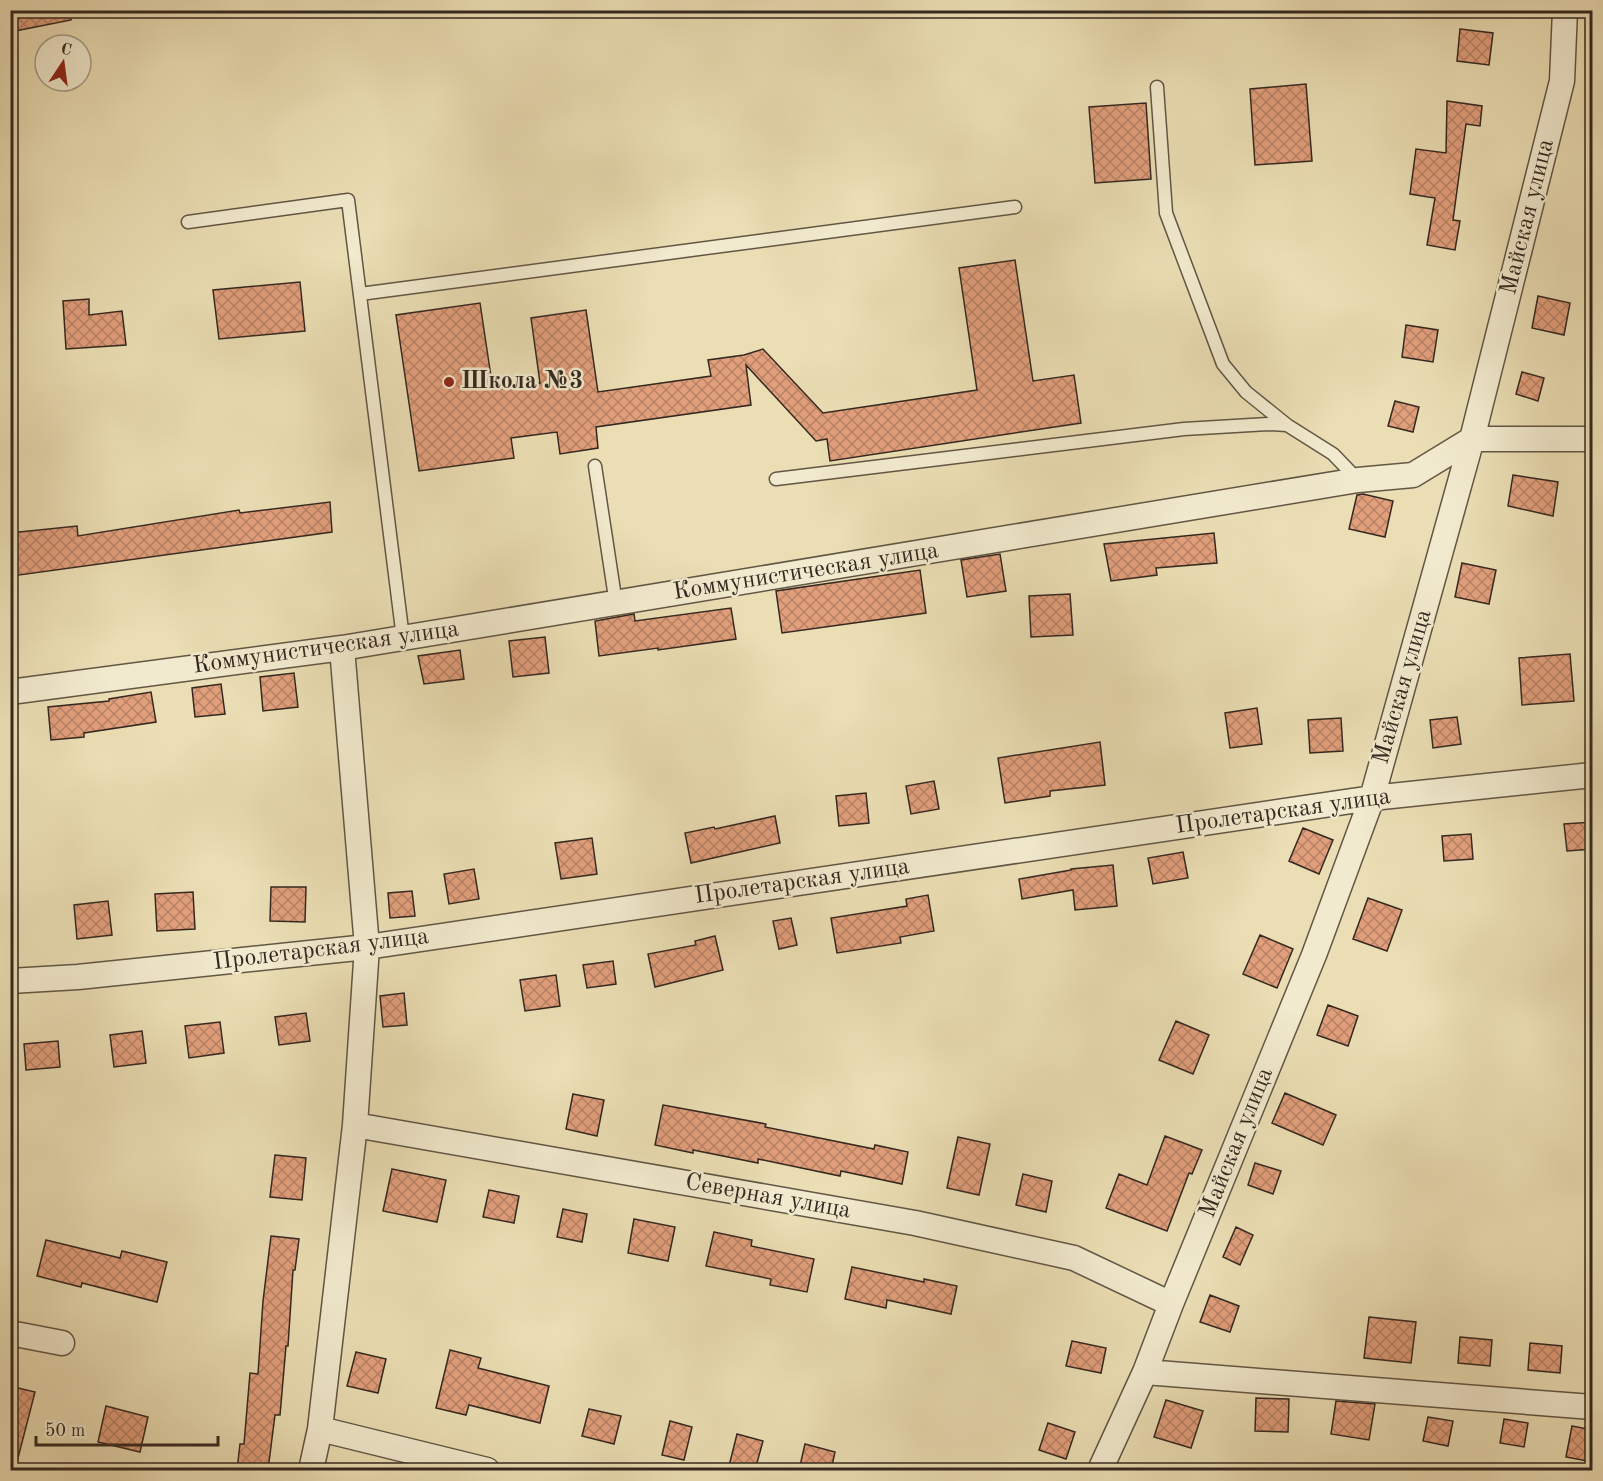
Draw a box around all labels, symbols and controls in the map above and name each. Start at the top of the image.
north arrow [33,33,93,93]
text: С [59,41,73,59]
street label: Майская улица [1497,136,1559,297]
place label: Школа №3 [461,370,583,394]
marker: Школа №3 [442,375,456,389]
street label: Коммунистическая улица [672,539,941,605]
street label: Майская улица [1369,607,1437,767]
street label: Коммунистическая улица [191,617,461,679]
street label: Пролетарская улица [1174,785,1392,839]
street label: Пролетарская улица [693,855,911,909]
street label: Пролетарская улица [212,925,430,975]
street label: Майская улица [1196,1064,1278,1222]
street label: Северная улица [683,1171,853,1223]
scale bar [36,1409,218,1447]
text: 50 m [45,1422,85,1440]

